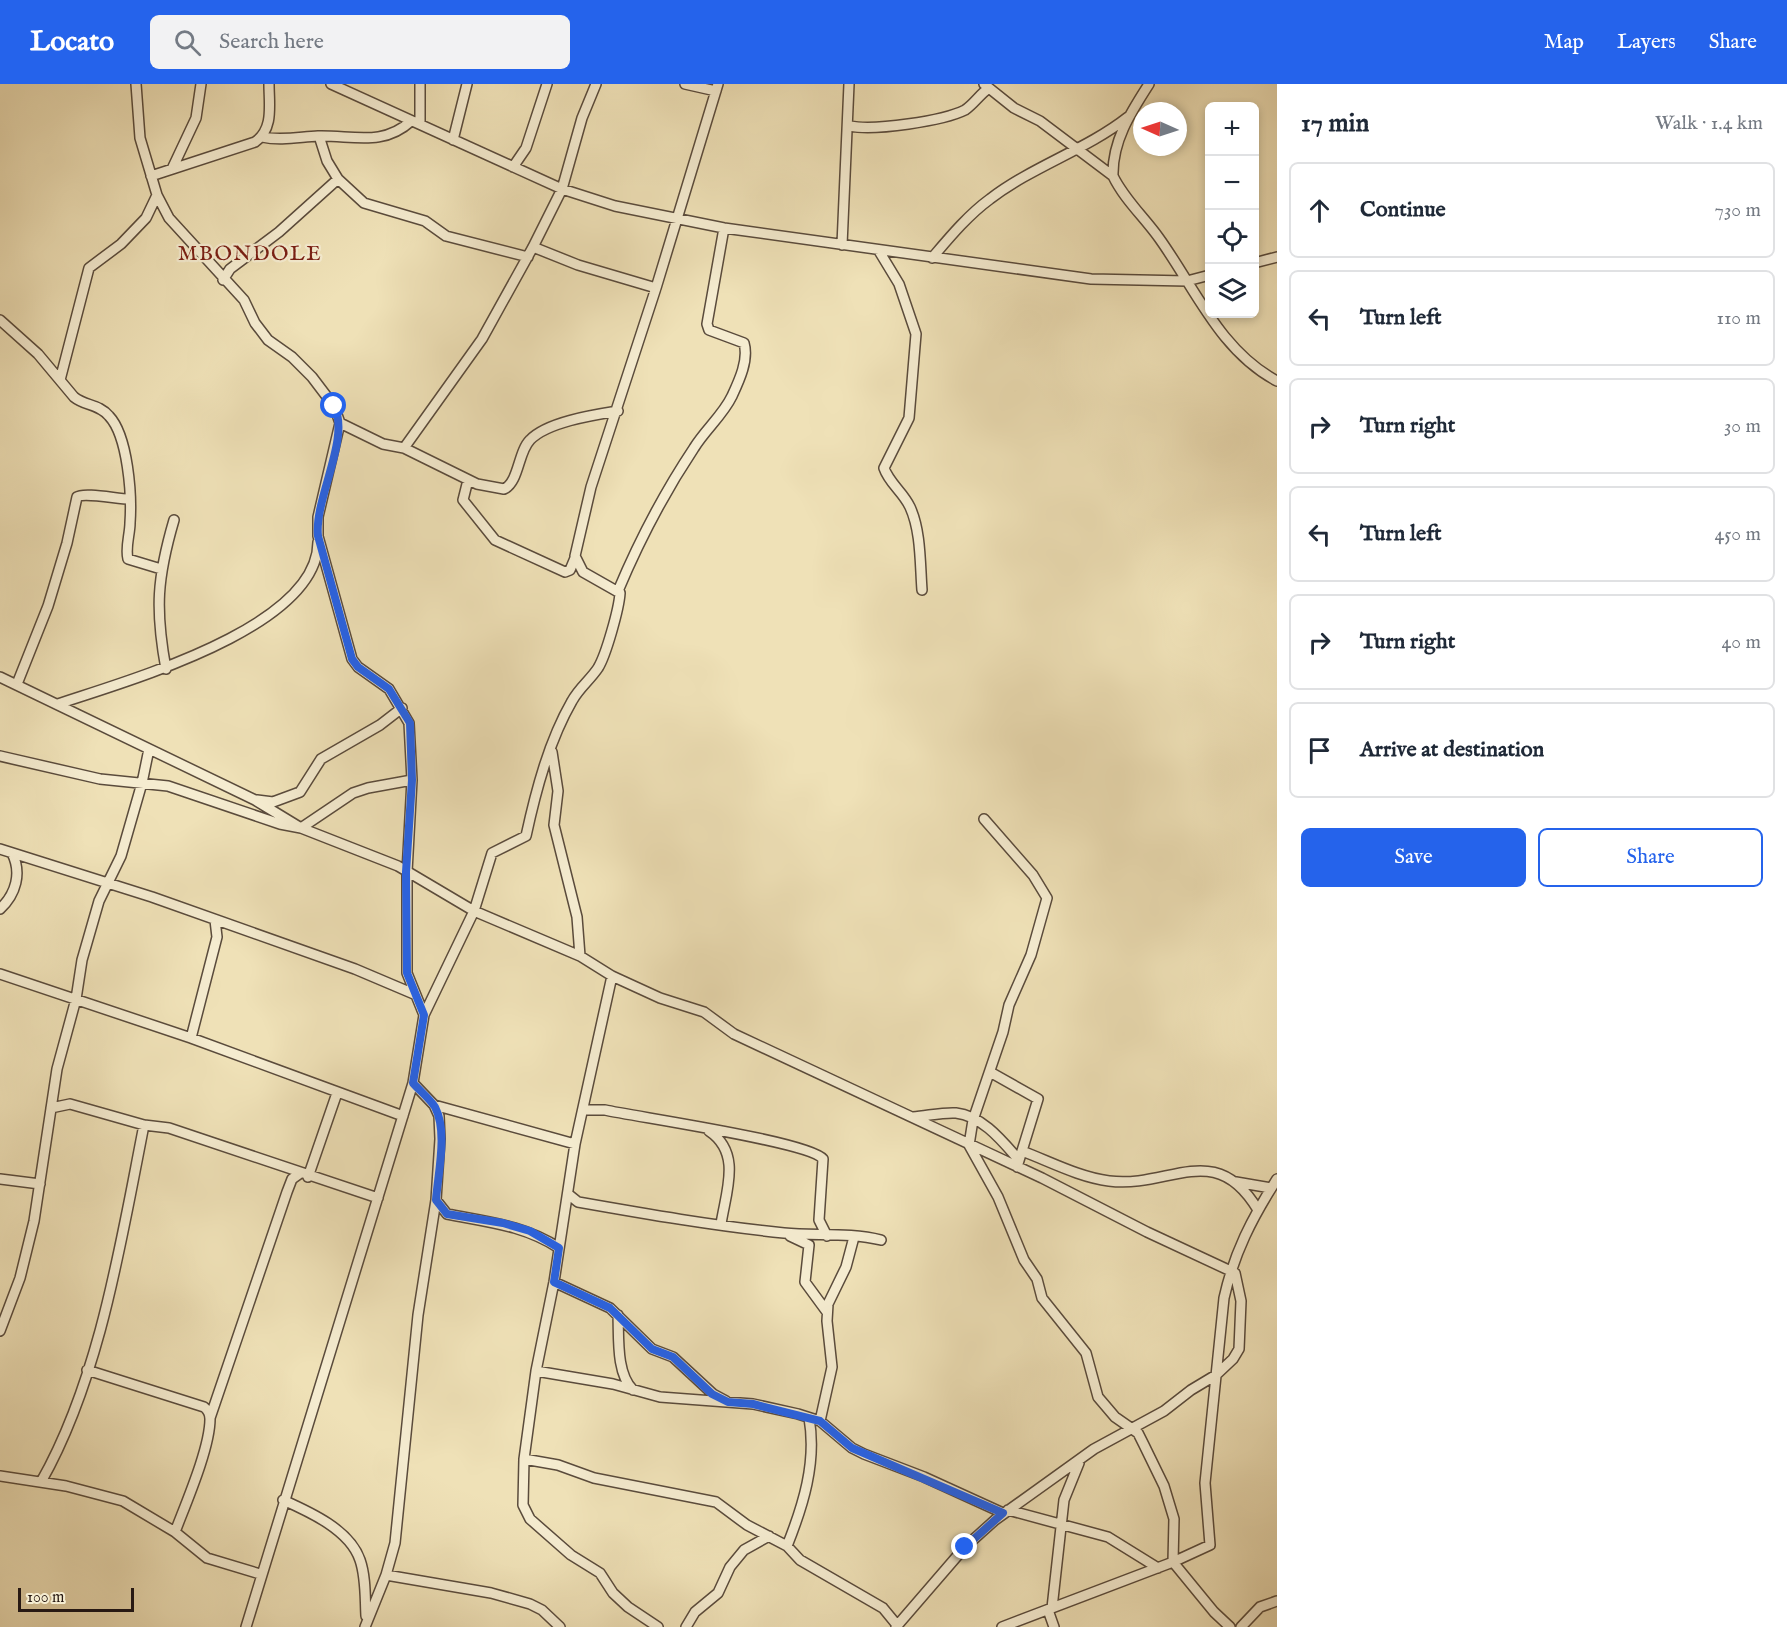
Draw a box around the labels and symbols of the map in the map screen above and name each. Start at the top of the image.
north arrow [1133,102,1187,156]
district label: MBONDOLE [178,241,322,268]
route start [320,392,346,418]
route end [951,1533,977,1559]
scale bar [18,1585,134,1612]

